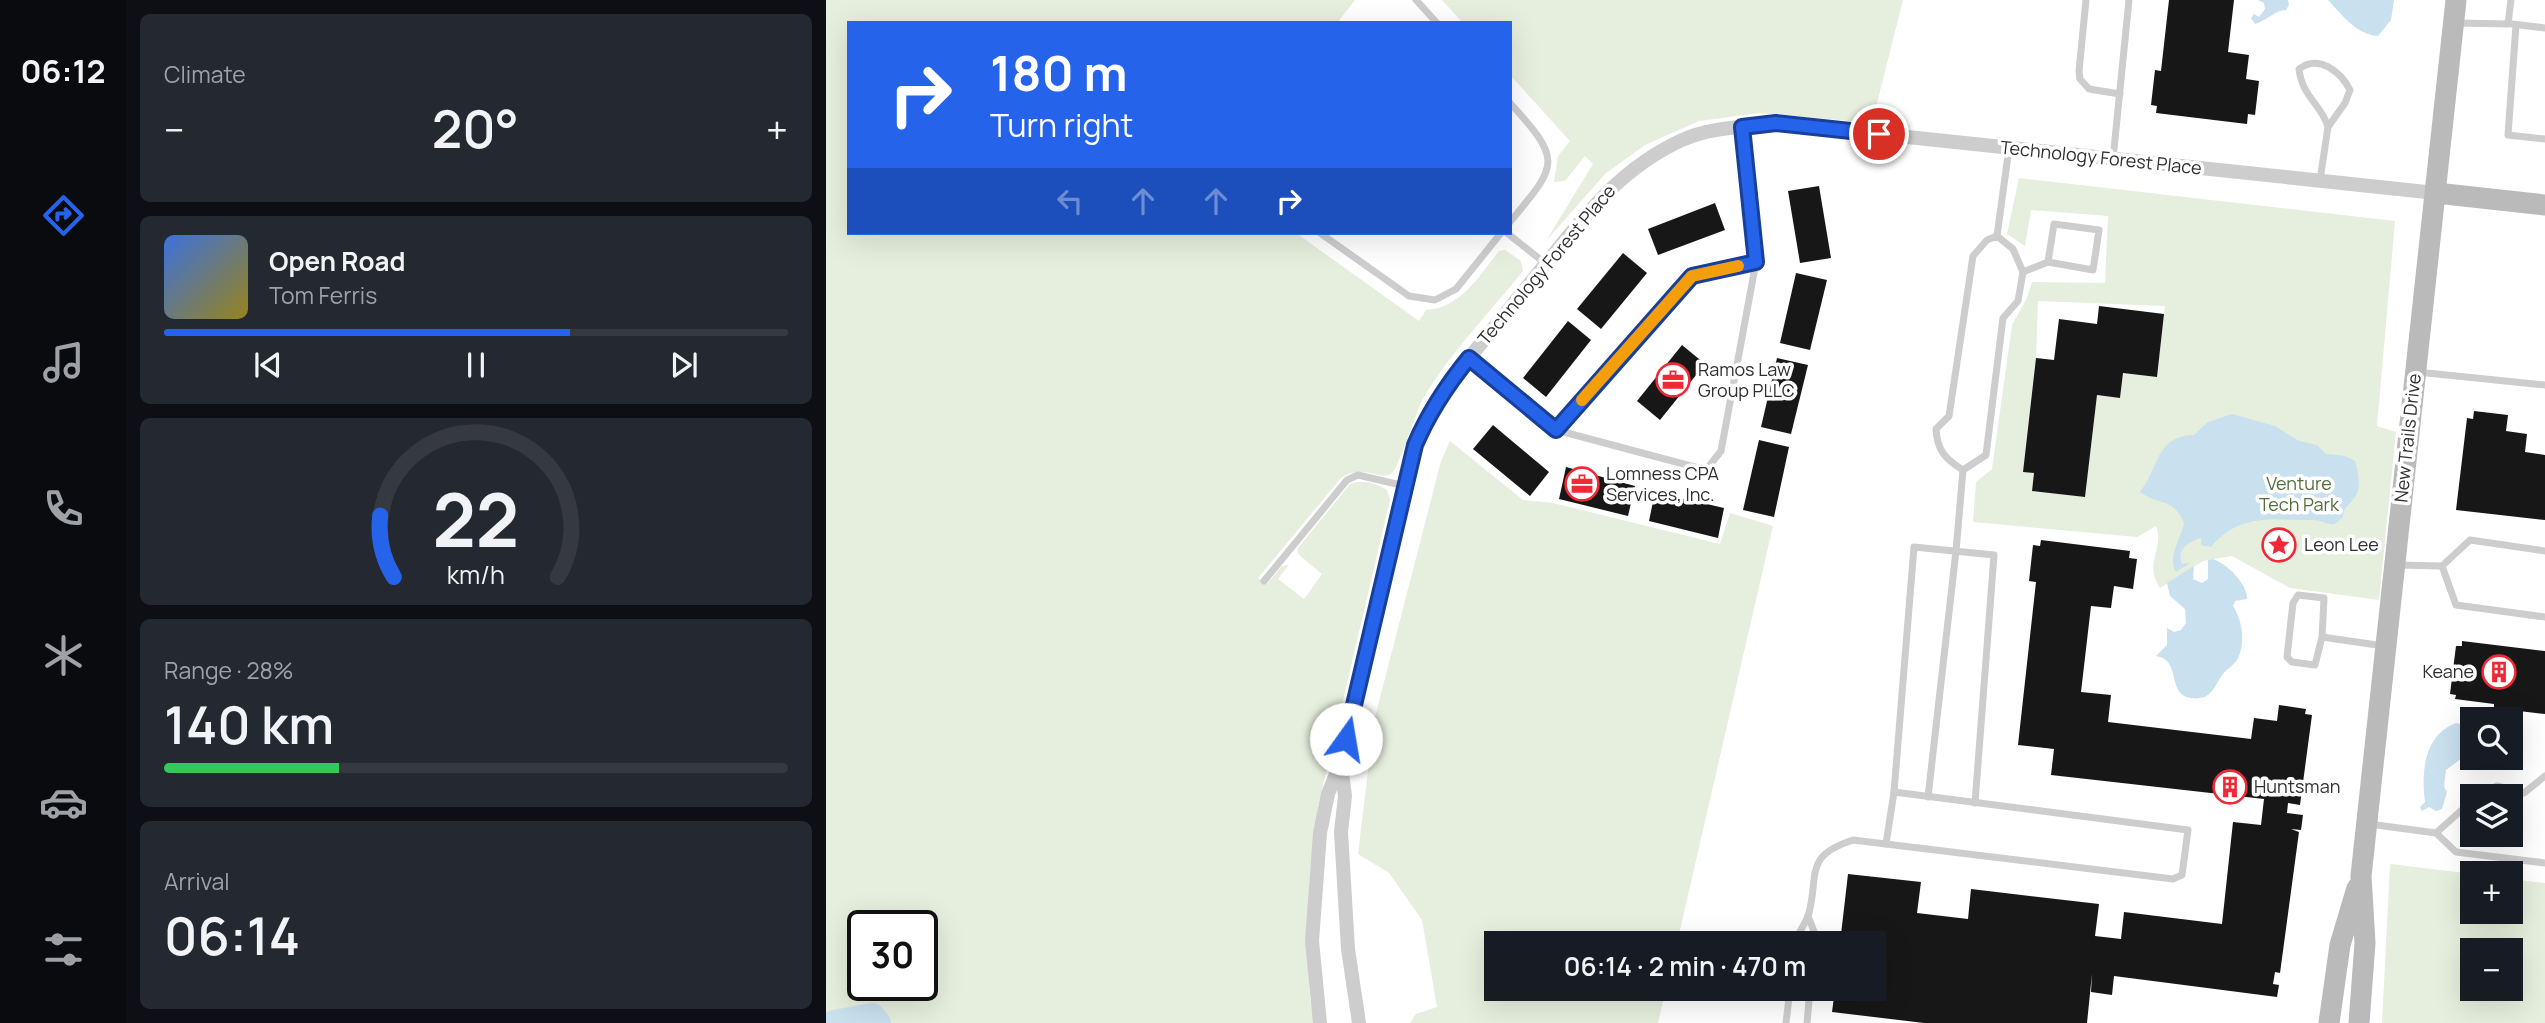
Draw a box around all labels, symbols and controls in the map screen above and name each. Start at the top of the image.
text: 180 m [990,39,1128,106]
text: 06:12 [21,49,105,93]
icon: right [875,49,966,140]
text: Climate [164,58,246,90]
text: 20° [432,93,519,164]
text: − [164,103,185,155]
text: + [766,103,788,155]
text: Turn right [990,103,1133,147]
pin [1849,104,1909,164]
icon: arrive [1860,115,1898,153]
street label: Technology Forest Place [1999,135,2203,180]
street label: Technology Forest Place [1472,179,1620,350]
icon: left [1051,182,1089,220]
icon: ahead [1124,182,1162,220]
icon: ahead [1197,182,1235,220]
icon: right [1270,182,1308,220]
icon: directions [39,191,88,240]
text: Open Road [269,243,405,279]
text: Tom Ferris [269,279,377,311]
icon: music [39,338,88,387]
icon: previous [249,346,287,384]
icon: pause [457,346,495,384]
icon: next [665,346,703,384]
place label: Ramos Law Group PLLC [1698,357,1795,402]
office icon: Ramos Law Group PLLC [1654,361,1692,399]
street label: New Trails Drive [2388,372,2426,503]
place label: Lomness CPA Services, Inc. [1606,461,1720,506]
office icon: Lomness CPA Services, Inc. [1563,465,1601,503]
text: 22 [433,470,519,570]
park label: Venture Tech Park [2259,471,2340,516]
icon: phone [39,484,88,533]
place icon: Leon Lee [2260,526,2298,564]
place label: Leon Lee [2304,532,2379,556]
text: km/h [447,557,505,592]
icon: climate [39,631,88,680]
building icon: Keane [2480,653,2518,691]
text: Range · 28% [164,654,294,686]
place label: Keane [2423,659,2474,683]
text: 140 km [164,689,334,760]
position arrow [1309,702,1383,776]
map controls [2460,707,2523,1001]
button: search [2460,707,2523,770]
building icon: Huntsman [2211,768,2249,806]
place label: Huntsman [2254,774,2340,798]
icon: car [39,778,88,827]
button: layers [2460,784,2523,847]
button: + [2460,861,2523,924]
text: Arrival [164,865,230,897]
text: 06:14 [164,900,300,971]
speed limit sign: 30 [847,910,938,1001]
icon: filters [39,925,88,974]
button: − [2460,938,2523,1001]
text: 06:14 · 2 min · 470 m [1564,948,1806,984]

